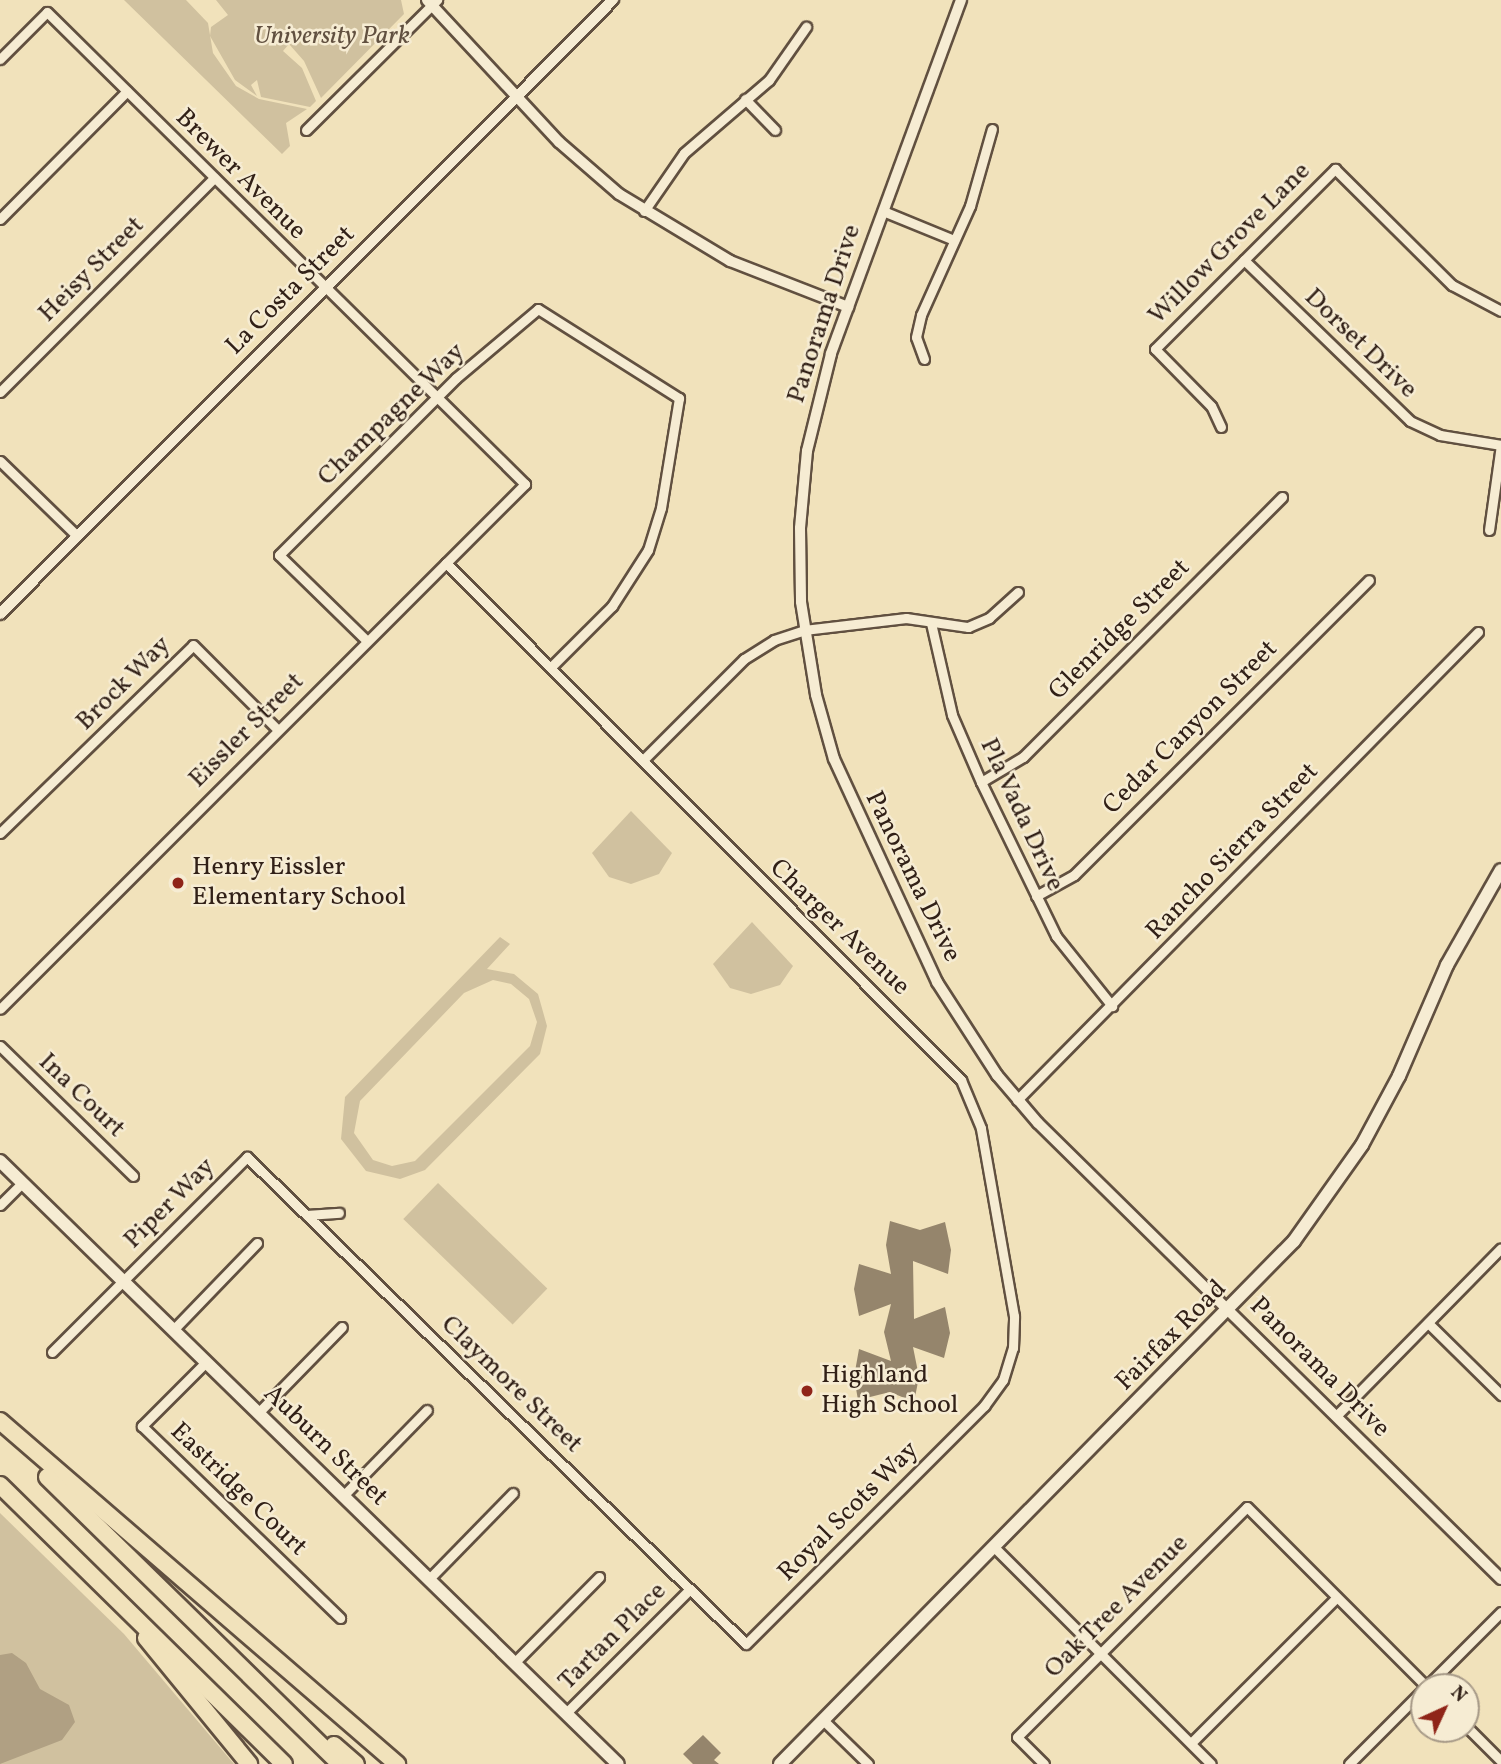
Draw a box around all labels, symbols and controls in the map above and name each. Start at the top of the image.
park label: University Park [254,21,410,53]
street label: Brewer Avenue [168,103,312,247]
street label: Willow Grove Lane [1142,156,1318,332]
street label: Heisy Street [32,210,152,330]
street label: La Costa Street [220,220,362,362]
street label: Panorama Drive [781,221,869,407]
street label: Dorset Drive [1297,282,1423,406]
street label: Champagne Way [312,337,472,493]
street label: Glenridge Street [1043,553,1197,707]
street label: Brock Way [70,630,178,738]
street label: Cedar Canyon Street [1097,634,1285,822]
street label: Eissler Street [183,667,311,795]
street label: Pla Vada Drive [972,733,1070,897]
street label: Rancho Sierra Street [1140,757,1326,947]
street label: Panorama Drive [857,787,967,967]
place label: Henry Eissler Elementary School [192,852,407,914]
street label: Charger Avenue [762,853,916,1003]
marker: Henry Eissler Elementary School [170,875,186,891]
street label: Ina Court [31,1047,131,1145]
street label: Piper Way [118,1152,222,1256]
street label: Fairfax Road [1110,1274,1234,1398]
street label: Panorama Drive [1242,1291,1396,1445]
street label: Claymore Street [434,1310,588,1460]
place label: Highland High School [821,1360,958,1422]
street label: Auburn Street [256,1379,394,1513]
marker: Highland High School [799,1383,815,1399]
street label: Eastridge Court [163,1417,313,1563]
street label: Royal Scots Way [772,1435,926,1589]
street label: Oak Tree Avenue [1038,1528,1196,1686]
street label: Tartan Place [552,1576,674,1698]
north arrow [1410,1673,1480,1743]
text: N [1444,1680,1472,1709]

